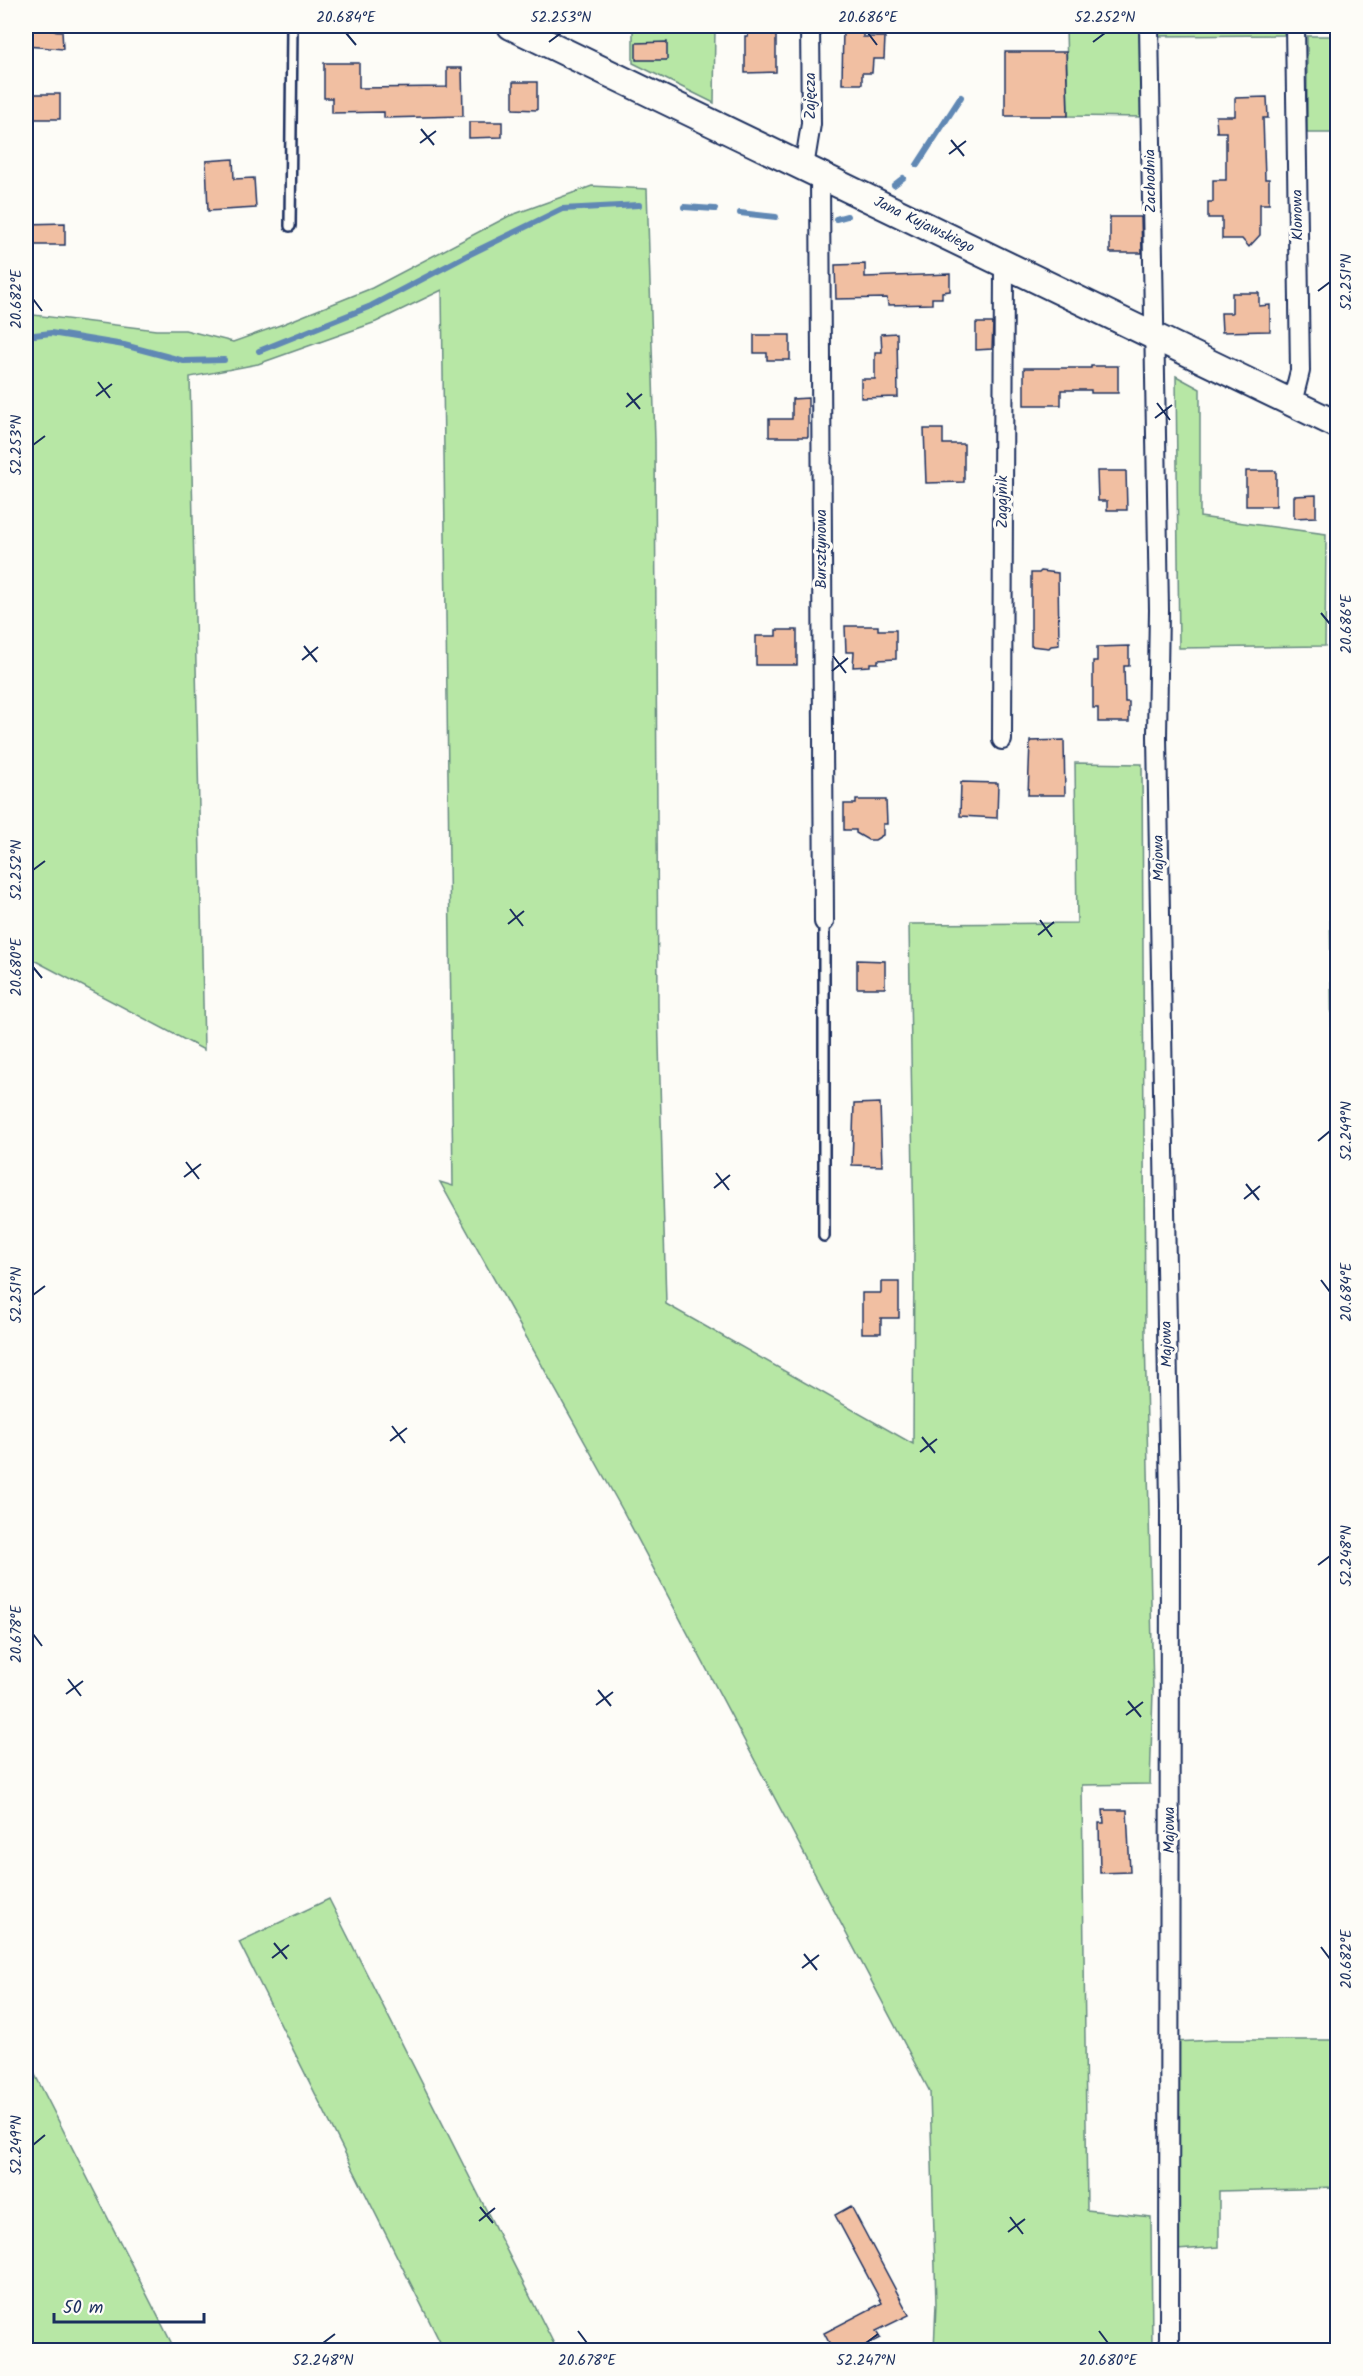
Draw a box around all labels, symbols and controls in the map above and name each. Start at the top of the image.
text: 20.684°E [316,6,377,30]
text: 52.253°N [531,6,591,30]
text: 20.686°E [838,6,899,30]
text: 52.252°N [1074,6,1136,30]
street label: Zajęcza [799,72,823,120]
street label: Zachodnia [1138,149,1164,213]
street label: Klonowa [1286,189,1310,241]
street label: Jana Kujawskiego [869,190,979,260]
text: 52.251°N [1335,253,1359,311]
text: 20.682°E [5,268,29,329]
text: 52.253°N [5,415,29,475]
street label: Zagajnik [991,475,1015,528]
street label: Bursztynowa [810,509,834,589]
text: 20.686°E [1335,593,1359,654]
street label: Majowa [1147,834,1171,882]
text: 52.252°N [5,839,29,901]
text: 20.680°E [5,937,29,996]
text: 52.249°N [1335,1101,1359,1161]
text: 20.684°E [1335,1261,1359,1322]
text: 52.251°N [5,1266,29,1324]
street label: Majowa [1155,1320,1179,1368]
text: 52.248°N [1335,1525,1359,1587]
text: 20.678°E [5,1604,29,1663]
street label: Majowa [1158,1807,1182,1853]
text: 20.682°E [1335,1928,1359,1989]
text: 52.249°N [5,2115,29,2175]
scale bar [54,2286,204,2324]
text: 50 m [63,2294,103,2323]
text: 52.248°N [292,2349,354,2373]
text: 20.678°E [558,2349,617,2373]
text: 52.247°N [836,2349,896,2373]
text: 20.680°E [1079,2349,1138,2373]

